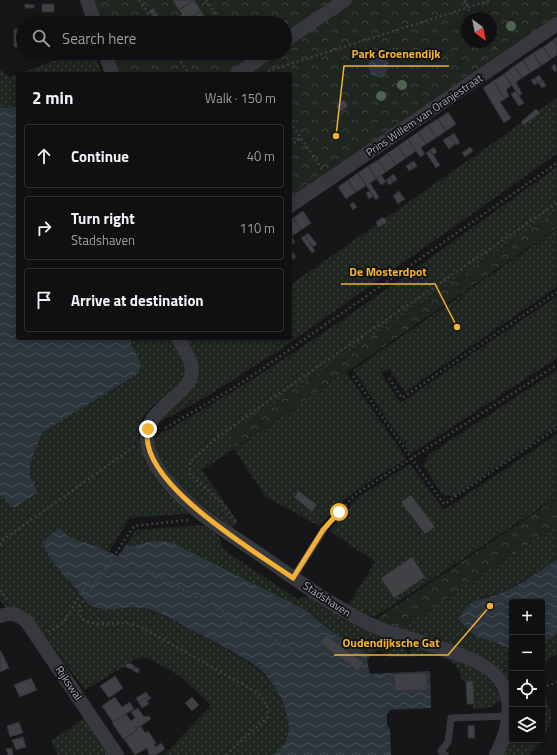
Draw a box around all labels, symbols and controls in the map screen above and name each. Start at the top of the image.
north arrow [461,12,497,48]
search box [16,16,292,60]
icon: search [30,27,52,49]
text: Search here [62,27,136,50]
callout: Park Groenendijk [344,42,449,66]
text: Park Groenendijk [351,44,441,63]
street label: Prins Willem van Oranjestraat [362,70,486,160]
text: 2 min [32,85,73,111]
text: Walk · 150 m [205,88,276,108]
icon: ahead [33,145,55,167]
text: Continue [71,145,129,168]
text: 40 m [247,146,275,166]
text: Turn right [71,207,135,230]
icon: right [33,217,55,239]
text: 110 m [239,218,275,238]
text: Stadshaven [71,230,135,250]
callout: De Mosterdpot [341,260,435,284]
text: De Mosterdpot [349,262,427,281]
icon: arrive [33,289,55,311]
text: Arrive at destination [71,289,204,312]
route end [139,420,157,438]
route start [330,503,348,521]
street label: Stadshaven [300,578,354,621]
map controls [509,599,545,743]
button: + [509,599,545,635]
callout: Oudendijksche Gat [334,631,448,655]
text: Oudendijksche Gat [342,633,440,652]
button: − [509,635,545,671]
street label: Rijkswal [52,663,86,703]
button: locate [509,671,545,707]
button: layers [509,707,545,743]

